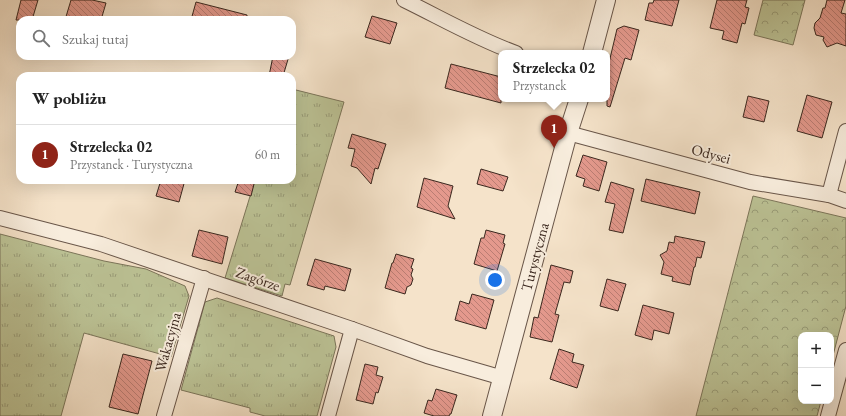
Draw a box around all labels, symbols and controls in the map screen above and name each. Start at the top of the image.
search box [16,16,296,60]
icon: search [30,27,52,49]
text: Szukaj tutaj [62,29,128,48]
popup [498,50,610,102]
text: Strzelecka 02 [513,58,595,77]
text: Przystanek [513,77,566,94]
text: W pobliżu [32,87,106,109]
pin: 1 [541,115,567,148]
text: Strzelecka 02 [70,137,153,156]
street label: Odysei [689,139,733,168]
text: 1 [42,146,48,163]
text: 60 m [255,146,280,163]
text: Przystanek · Turystyczna [70,156,193,173]
street label: Turystyczna [516,220,553,293]
street label: Zagórze [234,262,283,295]
your location [485,270,505,290]
street label: Wakacyjna [150,310,185,374]
map controls [798,332,834,404]
button: + [798,332,834,368]
button: − [798,368,834,404]

